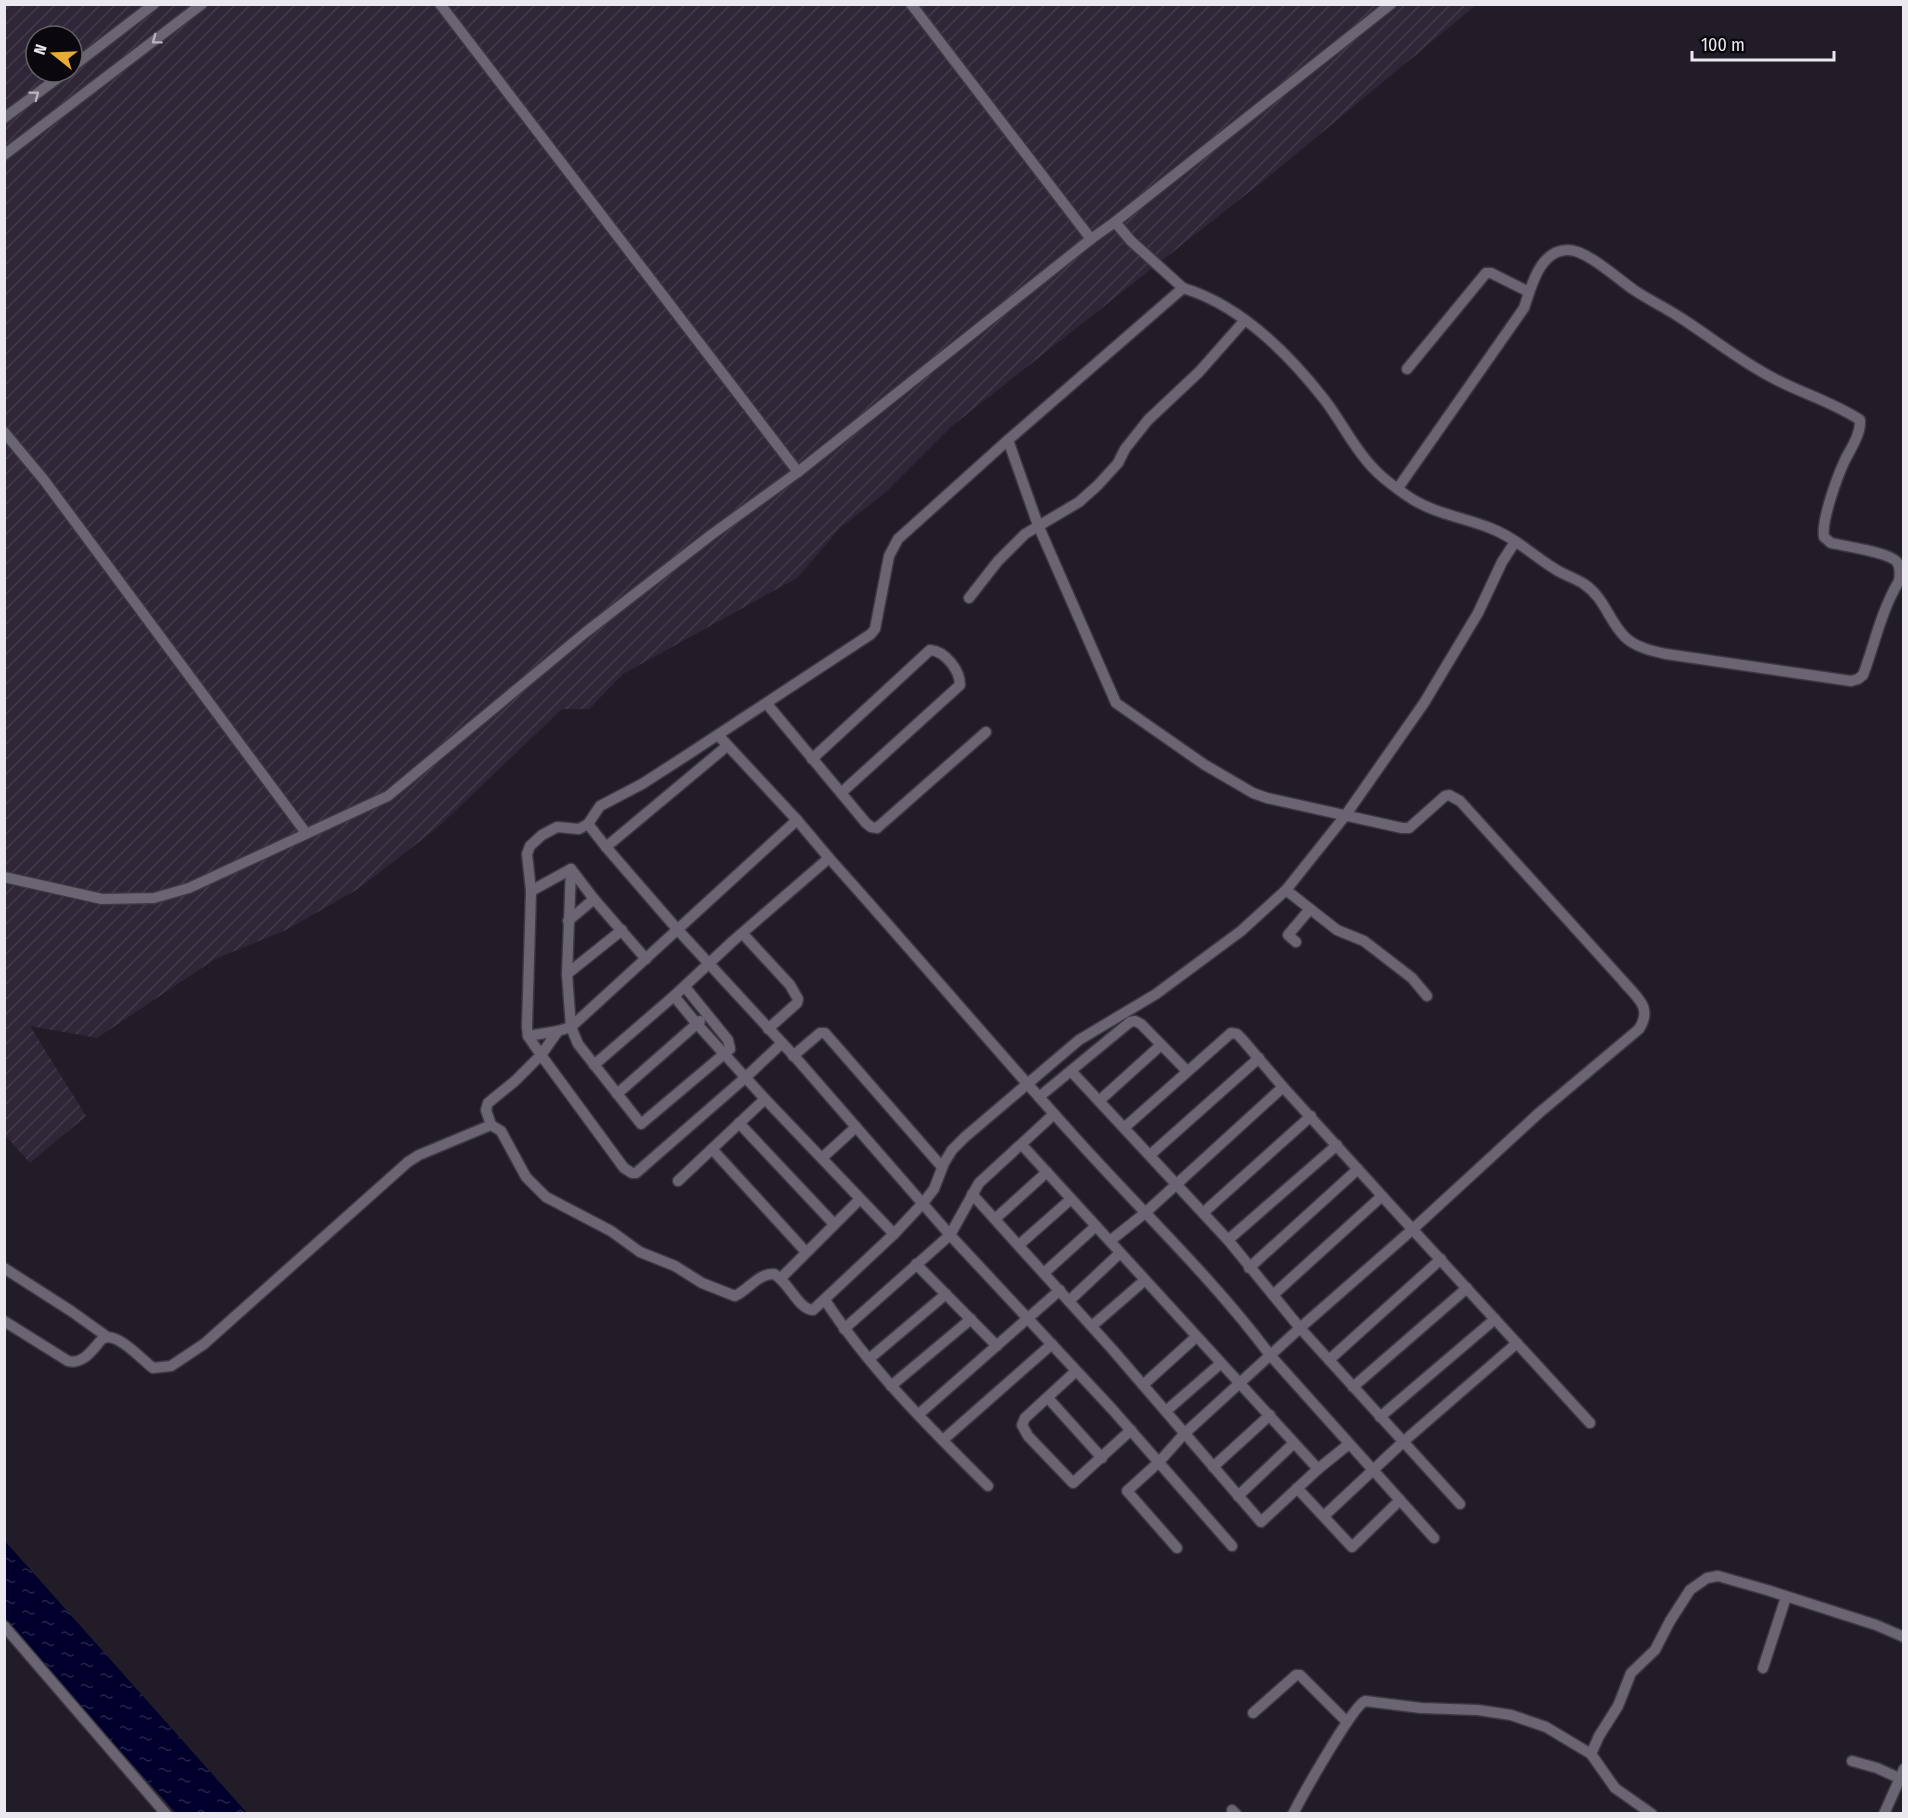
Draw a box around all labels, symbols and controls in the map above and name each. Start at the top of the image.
north arrow [24,24,84,84]
scale bar [1692,24,1834,62]
one-way arrow [151,33,162,44]
text: 100 m [1701,34,1745,56]
text: N [30,42,51,57]
one-way arrow [28,92,39,103]

